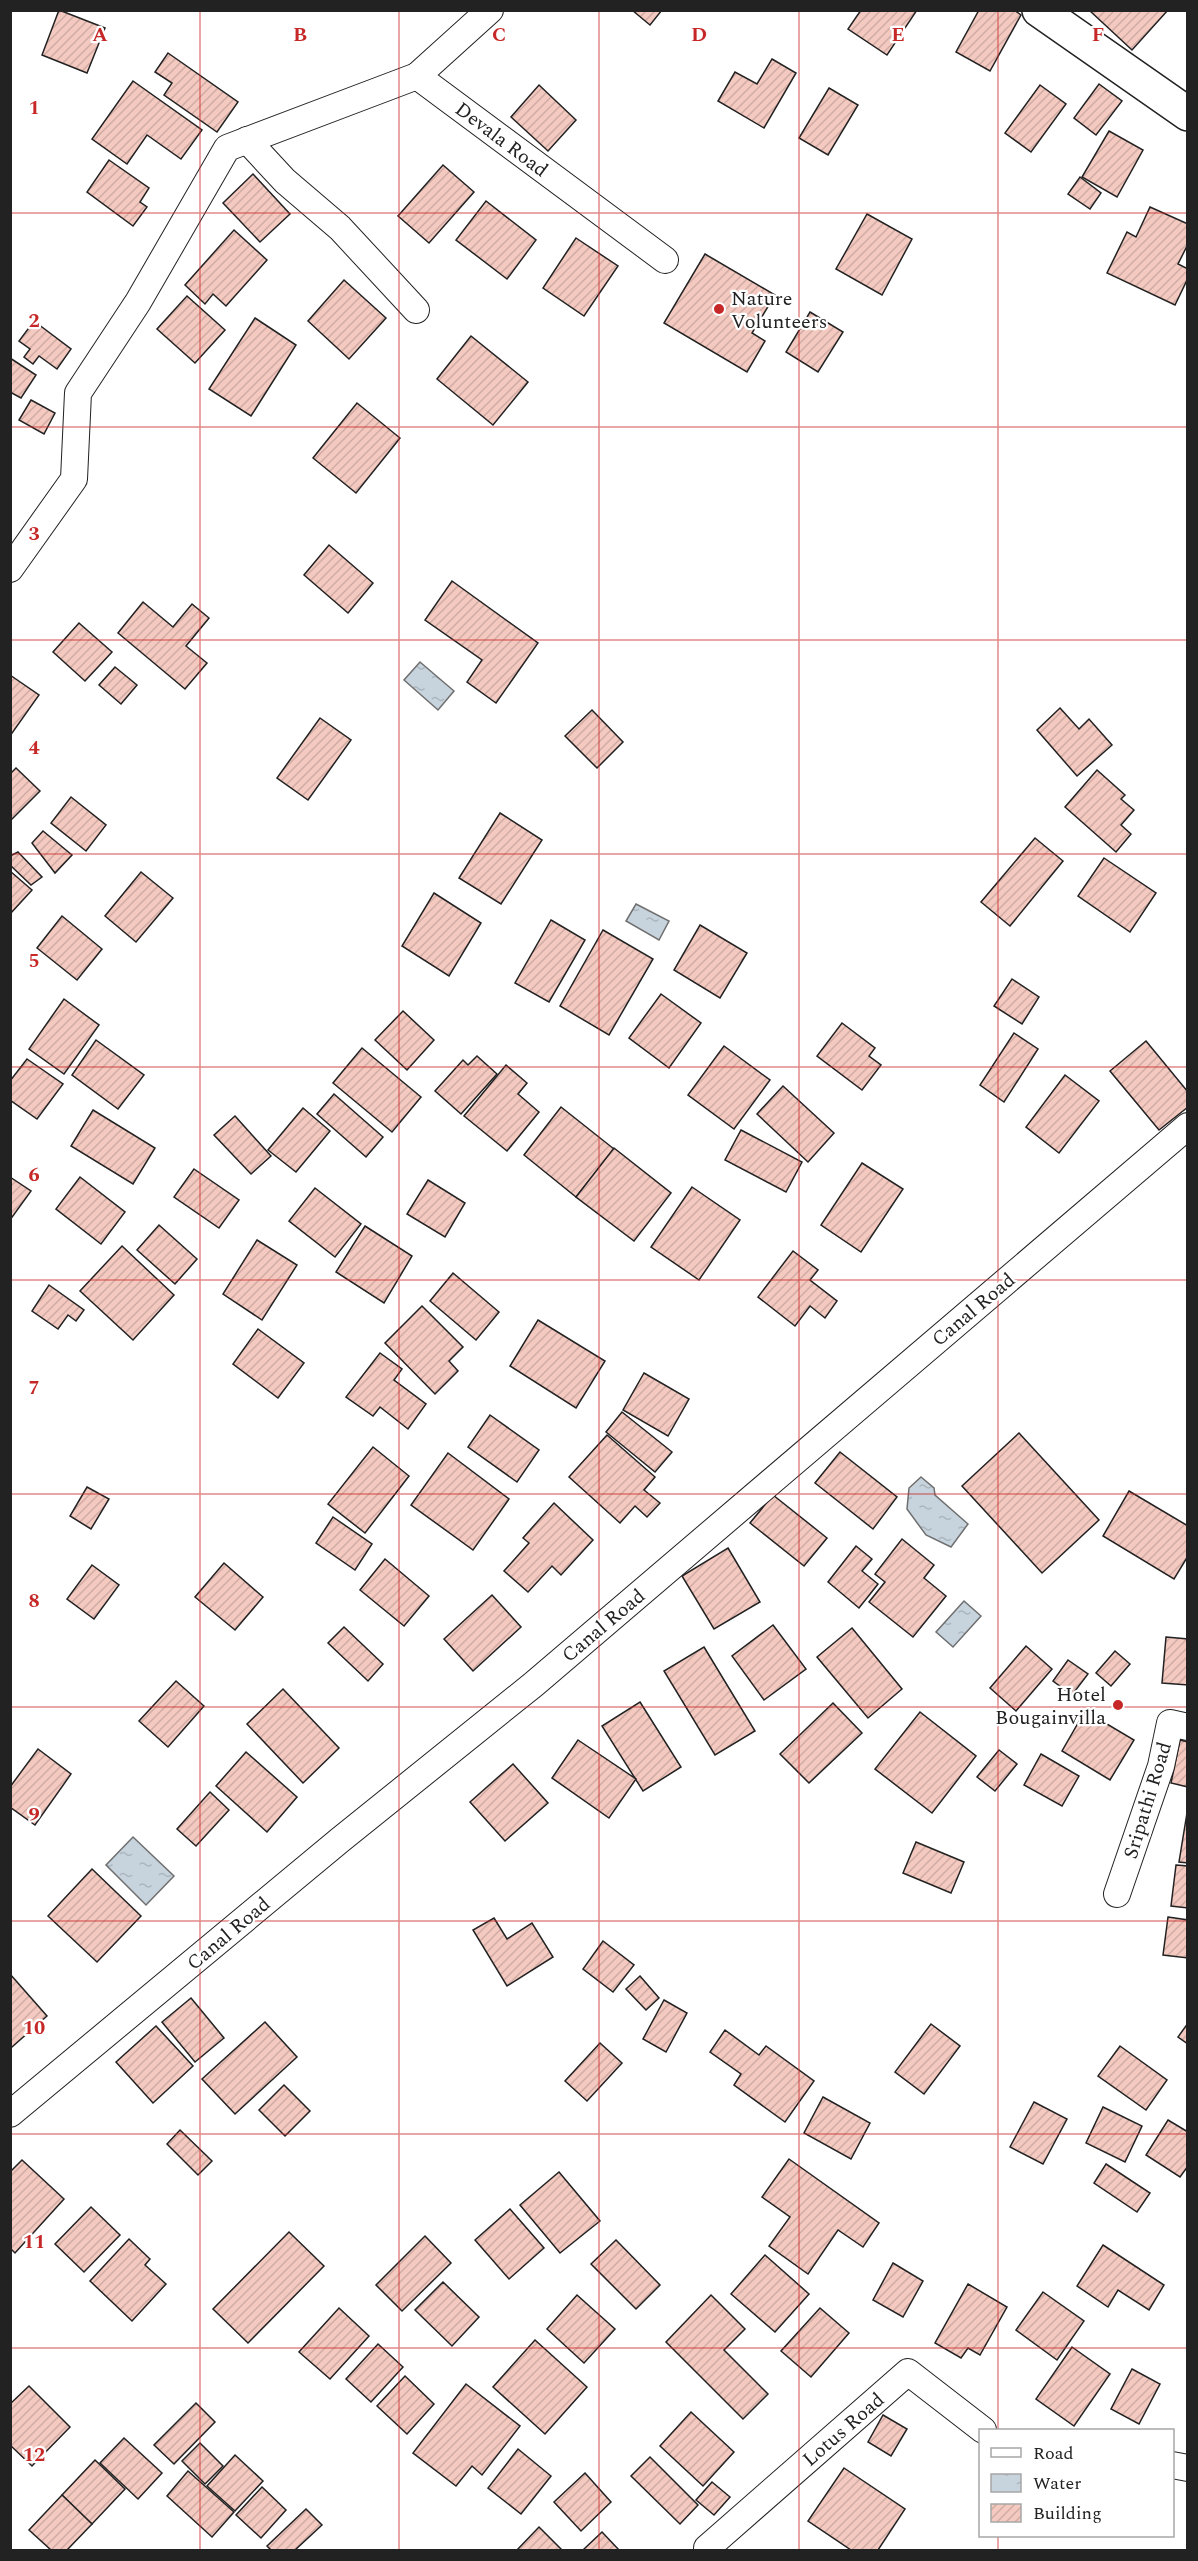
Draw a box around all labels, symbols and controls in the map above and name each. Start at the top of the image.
text: A [92,20,108,50]
text: B [293,20,307,50]
text: C [492,20,506,50]
text: D [691,20,707,50]
text: E [891,20,905,50]
text: F [1092,20,1104,50]
text: 1 [28,93,40,123]
street label: Devala Road [448,95,554,185]
place label: Nature Volunteers [731,284,827,337]
marker: Nature Volunteers [712,302,726,316]
text: 2 [28,306,40,336]
text: 3 [28,519,40,549]
text: 4 [28,733,40,763]
text: 5 [28,946,40,976]
text: 6 [28,1160,40,1190]
street label: Canal Road [925,1266,1022,1354]
text: 7 [28,1373,40,1403]
street label: Canal Road [555,1582,652,1670]
text: 8 [28,1586,40,1616]
place label: Hotel Bougainvilla [995,1680,1106,1733]
marker: Hotel Bougainvilla [1111,1698,1125,1712]
street label: Sripathi Road [1116,1738,1180,1863]
text: 9 [28,1800,40,1830]
street label: Canal Road [180,1890,277,1978]
text: 10 [23,2013,45,2043]
text: 11 [23,2227,45,2257]
street label: Lotus Road [796,2385,891,2474]
legend [979,2429,1174,2537]
text: 12 [23,2440,45,2470]
text: Road [1033,2440,1074,2467]
text: Water [1033,2470,1081,2497]
text: Building [1033,2500,1102,2527]

